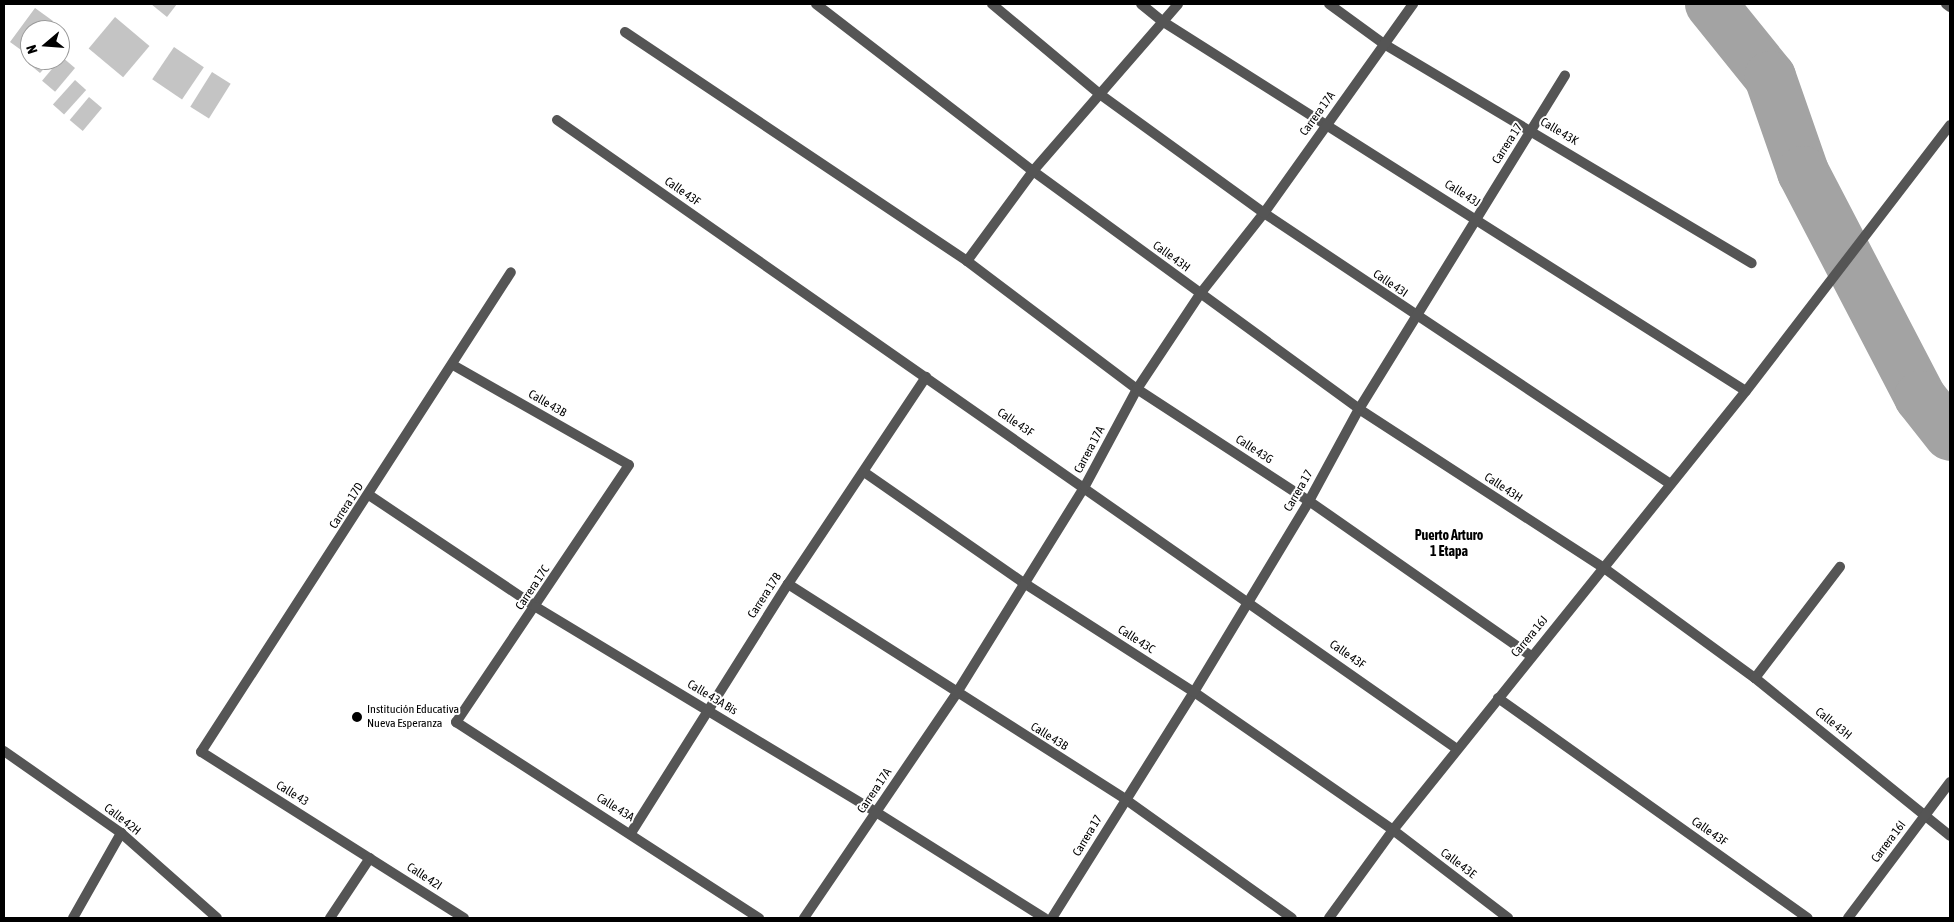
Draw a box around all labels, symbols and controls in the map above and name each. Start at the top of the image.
north arrow [20,20,70,70]
text: N [23,43,41,56]
street label: Carrera 17A [1297,89,1339,139]
street label: Calle 43K [1538,115,1580,149]
street label: Carrera 17 [1490,121,1526,167]
street label: Calle 43F [661,175,703,209]
street label: Calle 43J [1441,177,1483,211]
street label: Calle 43H [1150,239,1192,275]
street label: Calle 43I [1370,267,1410,301]
street label: Calle 43B [526,387,568,421]
street label: Calle 43F [994,406,1036,440]
street label: Carrera 17A [1072,424,1108,476]
street label: Calle 43G [1232,433,1276,467]
street label: Carrera 17 [1281,468,1317,514]
street label: Calle 43H [1481,470,1525,506]
street label: Carrera 17D [327,480,367,532]
district label: Puerto Arturo 1 Etapa [1415,527,1483,560]
street label: Carrera 17C [513,563,553,613]
street label: Carrera 17B [745,571,785,621]
street label: Carrera 16J [1509,614,1551,660]
street label: Calle 43C [1115,623,1157,657]
street label: Calle 43F [1326,638,1368,672]
street label: Calle 43A Bis [684,677,740,719]
place label: Institución Educativa Nueva Esperanza [367,703,459,731]
street label: Calle 43H [1812,705,1854,743]
marker: Institución Educativa Nueva Esperanza [351,711,363,723]
street label: Calle 43B [1028,720,1070,754]
street label: Carrera 17A [855,766,895,816]
street label: Calle 43 [273,778,311,810]
street label: Calle 43A [594,791,636,825]
street label: Calle 42H [101,801,143,839]
street label: Carrera 17 [1070,813,1106,859]
street label: Calle 43F [1688,815,1730,849]
street label: Carrera 16I [1869,818,1909,866]
street label: Calle 43E [1437,846,1479,882]
street label: Calle 42I [404,860,444,894]

